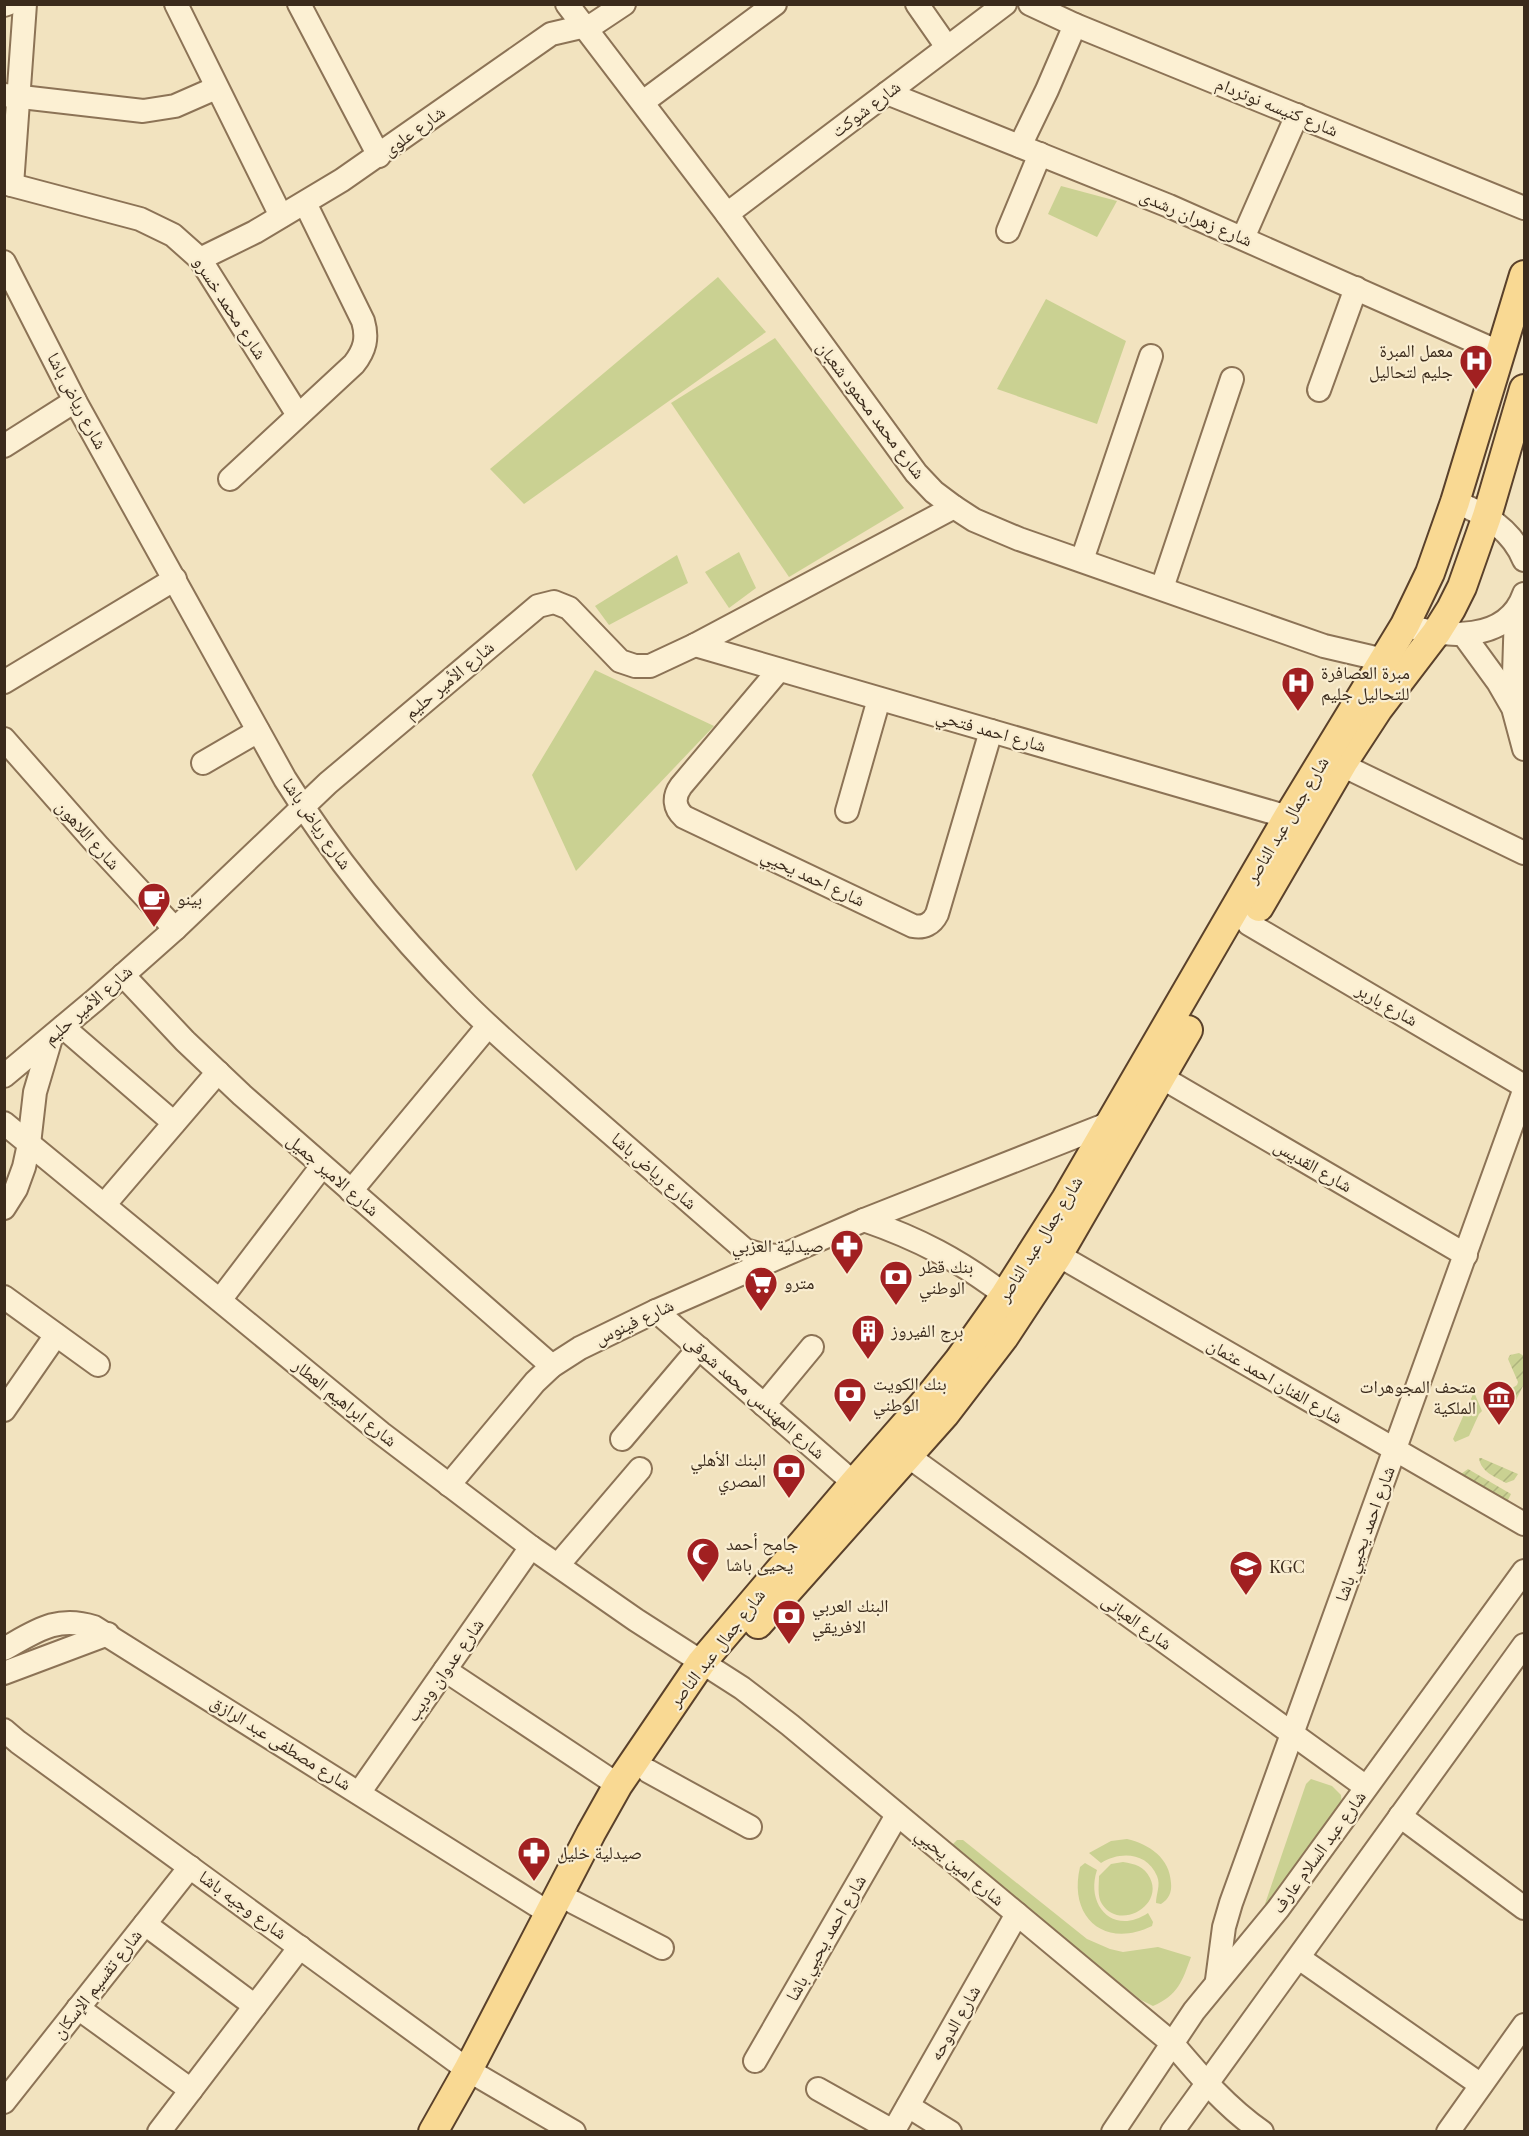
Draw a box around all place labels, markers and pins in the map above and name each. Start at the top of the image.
place label: معمل المبرة جليم لتحاليل [1369,338,1453,384]
hospital icon: معمل المبرة جليم لتحاليل [1458,343,1494,390]
place label: مبرة العصافرة للتحاليل جليم [1321,660,1410,706]
hospital icon: مبرة العصافرة للتحاليل جليم [1280,665,1316,712]
cafe icon: بينو [136,881,172,928]
place label: بينو [177,886,202,910]
pharmacy icon: صيدلية العزبي [829,1228,865,1275]
place label: صيدلية العزبي [732,1233,824,1261]
place label: بنك قطر الوطني [918,1254,973,1303]
bank icon: بنك قطر الوطني [878,1259,914,1306]
supermarket icon: مترو [743,1265,779,1312]
place label: مترو [784,1270,814,1294]
building icon: برج الفيروز [850,1313,886,1360]
place label: برج الفيروز [890,1318,963,1343]
place label: بنك الكويت الوطني [873,1371,947,1420]
place label: متحف المجوهرات الملكية [1360,1374,1476,1419]
bank icon: بنك الكويت الوطني [832,1376,868,1423]
museum icon: متحف المجوهرات الملكية [1481,1379,1517,1426]
place label: البنك الأهلي المصري [690,1447,766,1496]
bank icon: البنك الأهلي المصري [771,1452,807,1499]
place label: جامح أحمد يحيى باشا [726,1531,798,1576]
mosque icon: جامح أحمد يحيى باشا [685,1536,721,1583]
school or university icon: KGC [1228,1549,1264,1596]
place label: KGC [1269,1554,1305,1578]
place label: البنك العربي الافريقي [812,1593,888,1642]
bank icon: البنك العربي الافريقي [771,1598,807,1645]
pharmacy icon: صيدلية خليل [516,1835,552,1882]
place label: صيدلية خليل [557,1840,642,1864]

